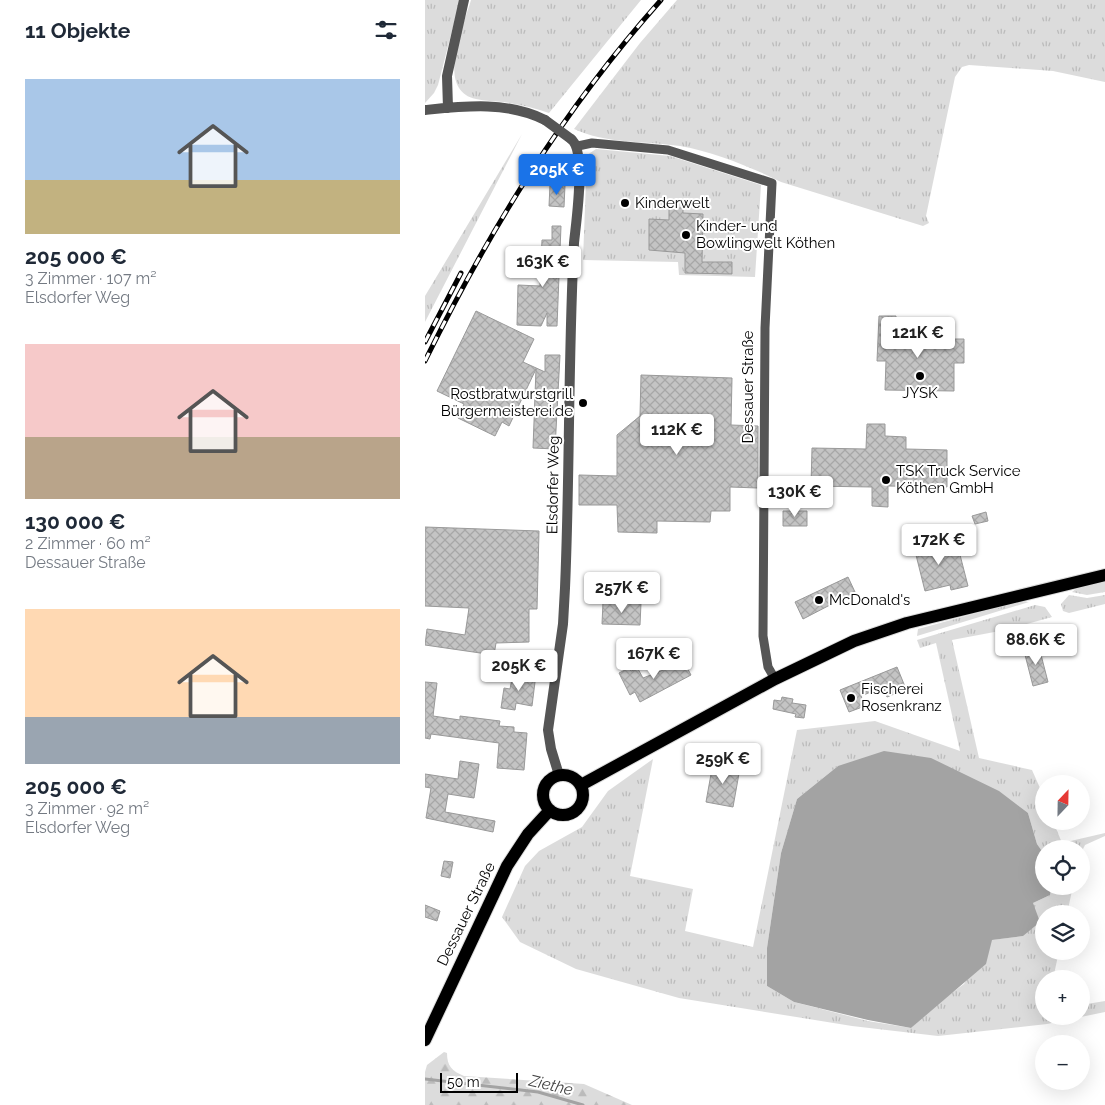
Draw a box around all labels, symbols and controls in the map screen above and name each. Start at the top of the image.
icon: filters [372,16,400,44]
text: 11 Objekte [25,18,130,43]
icon: home [168,111,258,201]
pin: 205K € [516,154,598,196]
text: 205K € [530,160,584,179]
place label: Kinderwelt [635,194,710,212]
marker: Kinderwelt [619,197,631,209]
place label: Kinder- und Bowlingwelt Köthen [696,217,835,252]
marker: Kinder- und Bowlingwelt Köthen [680,229,692,241]
text: 205 000 € [25,244,127,269]
pin: 163K € [502,246,584,288]
text: 163K € [516,252,570,271]
text: 3 Zimmer · 107 m² [25,269,156,288]
text: Elsdorfer Weg [25,288,130,307]
pin: 121K € [877,316,959,359]
text: 121K € [892,323,944,342]
street label: Dessauer Straße [739,330,757,444]
marker: JYSK [914,370,926,382]
icon: home [168,376,258,466]
place label: JYSK [902,384,938,402]
place label: Rostbratwurstgrill Bürgermeisterei.de [441,385,574,420]
marker: Rostbratwurstgrill Bürgermeisterei.de [577,397,589,409]
pin: 112K € [636,414,718,456]
text: 112K € [651,420,703,439]
street label: Elsdorfer Weg [543,436,563,534]
place label: TSK Truck Service Köthen GmbH [896,462,1021,497]
marker: TSK Truck Service Köthen GmbH [880,474,892,486]
pin: 130K € [754,476,836,518]
text: 130K € [768,482,822,501]
text: 130 000 € [25,509,126,534]
pin: 172K € [898,524,980,566]
text: 172K € [912,530,966,549]
text: 2 Zimmer · 60 m² [25,534,151,553]
text: Dessauer Straße [25,553,146,572]
pin: 257K € [581,572,663,614]
text: 257K € [595,578,649,597]
place label: McDonald's [829,591,910,609]
marker: McDonald's [813,594,825,606]
pin: 88.6K € [990,624,1082,666]
text: 88.6K € [1006,630,1066,649]
pin: 167K € [613,638,695,680]
icon: home [168,641,258,731]
text: 167K € [627,644,681,663]
pin: 205K € [478,650,560,692]
text: 205K € [492,656,546,675]
place label: Fischerei Rosenkranz [861,680,942,715]
marker: Fischerei Rosenkranz [845,692,857,704]
pin: 259K € [682,742,764,785]
text: 259K € [696,749,750,768]
text: 205 000 € [25,774,127,799]
north arrow [1035,775,1090,830]
map controls [1035,775,1090,1090]
text: 3 Zimmer · 92 m² [25,799,149,818]
text: Elsdorfer Weg [25,818,130,837]
button: locate [1035,840,1090,895]
street label: Dessauer Straße [433,859,499,969]
button: layers [1035,905,1090,960]
button: + [1035,970,1090,1025]
button: − [1035,1035,1090,1090]
scale bar [440,1070,517,1093]
water label: Ziethe [526,1071,575,1099]
text: 50 m [447,1074,480,1090]

